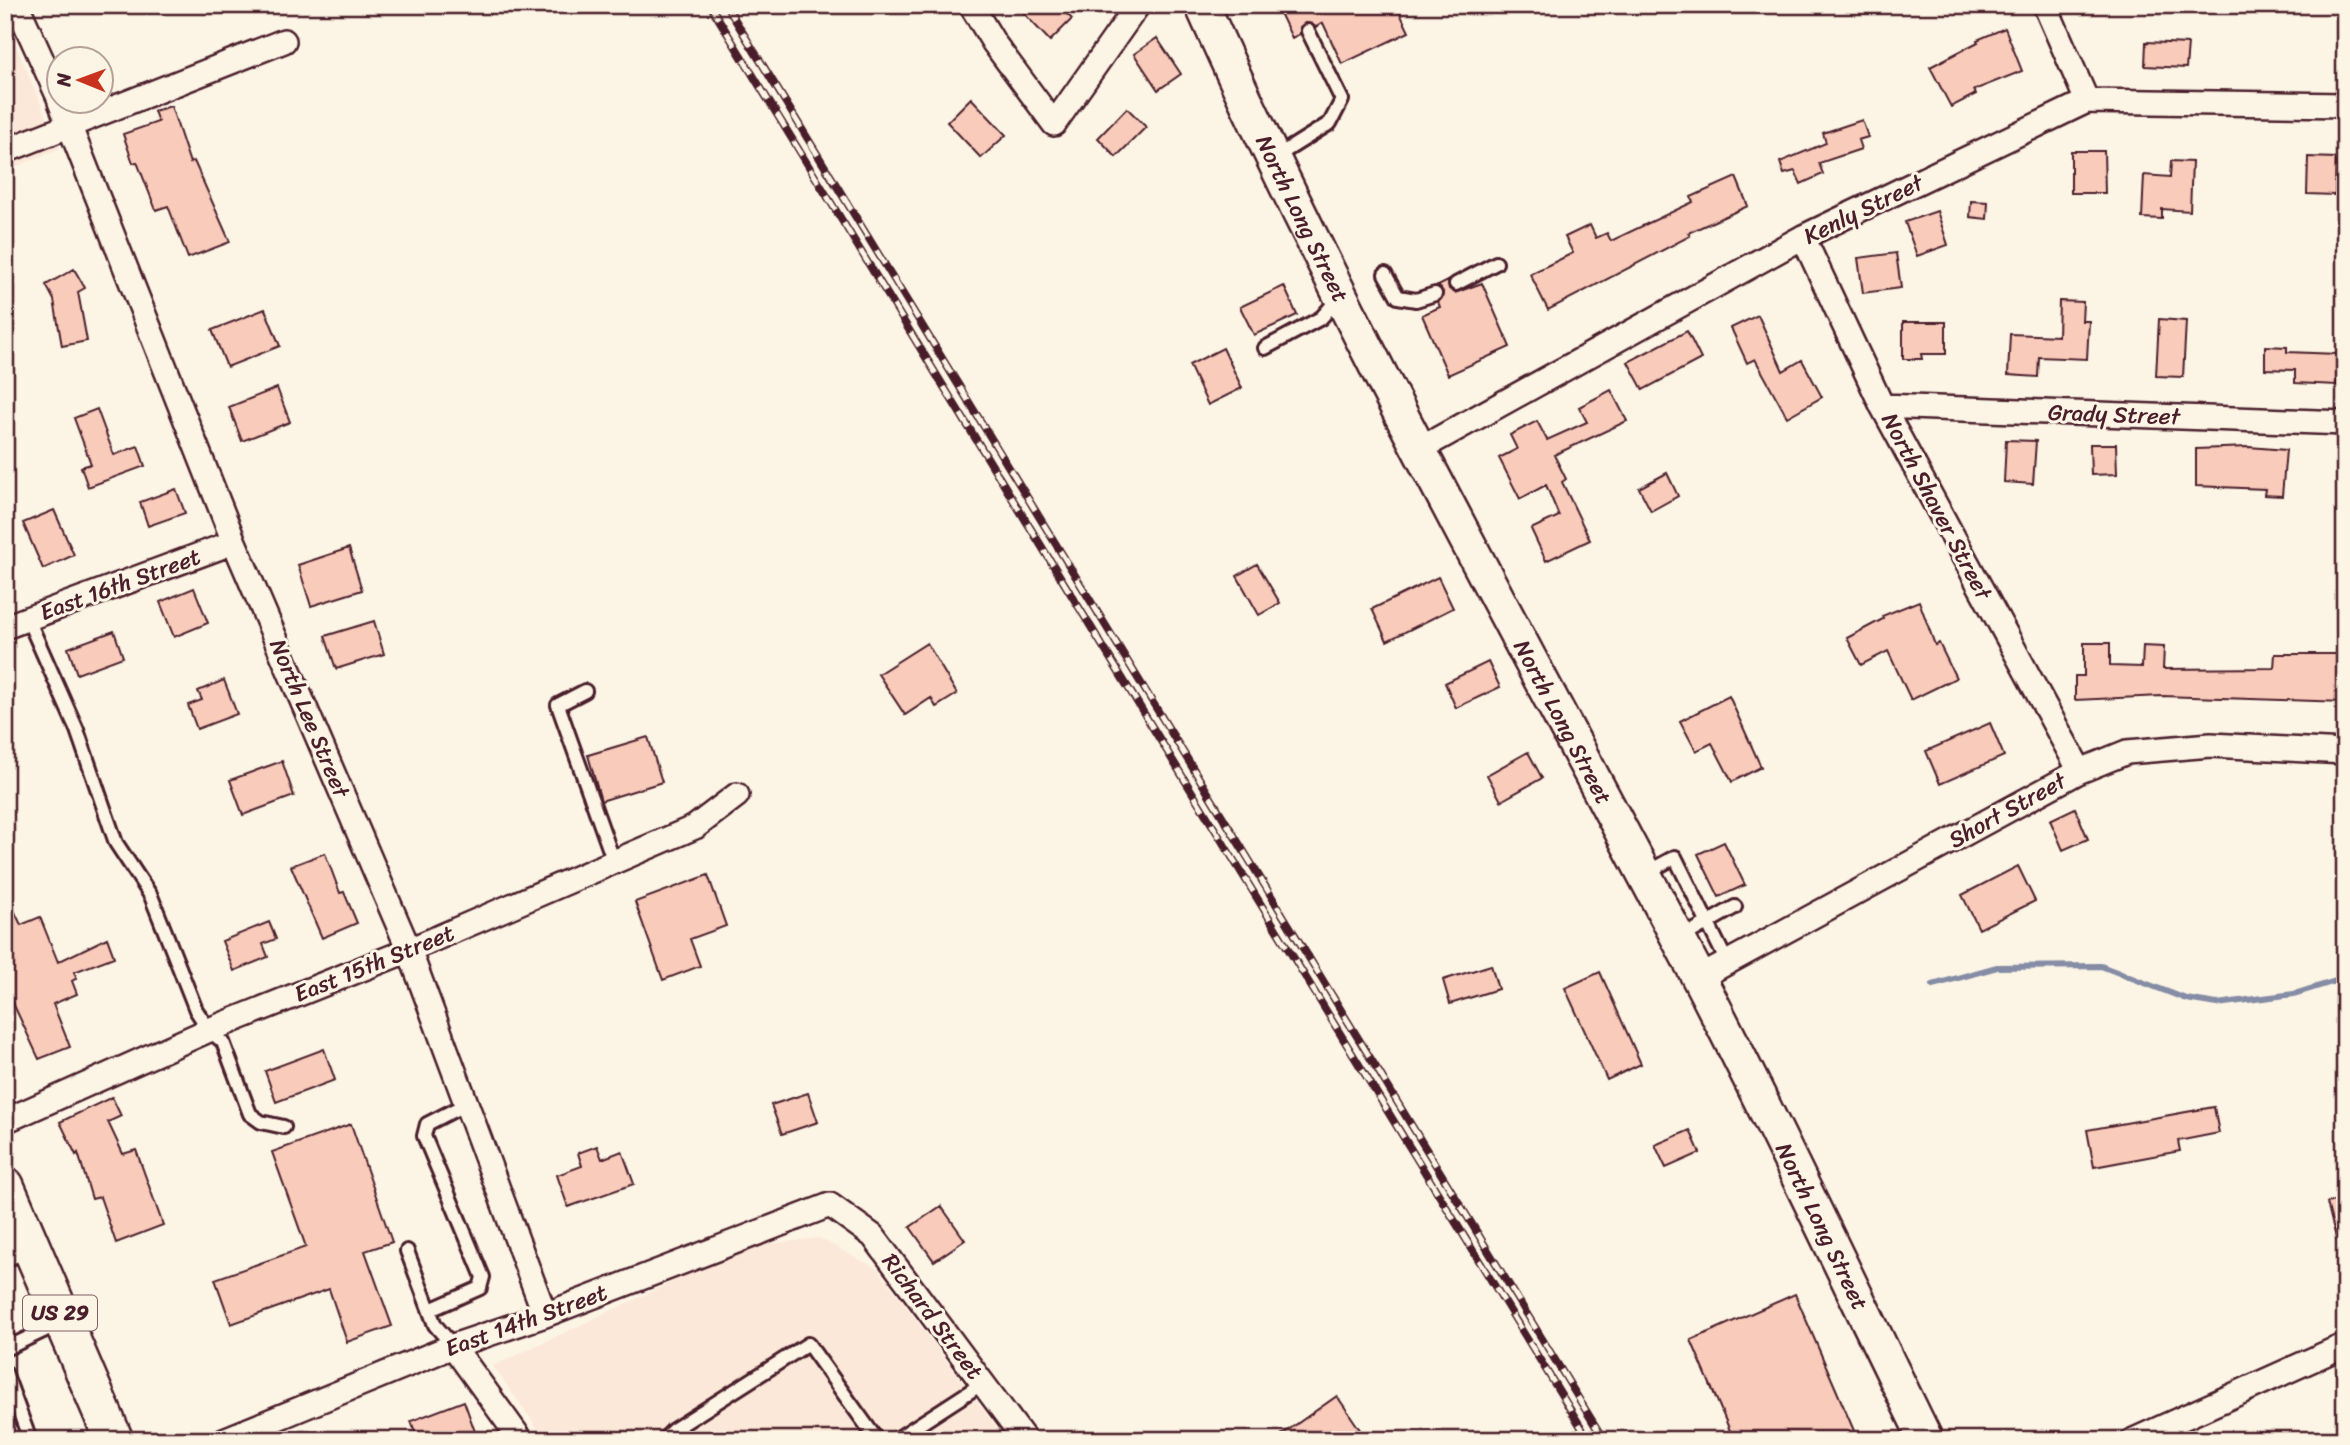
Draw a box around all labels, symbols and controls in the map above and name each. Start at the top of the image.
north arrow [46,46,116,116]
text: N [47,72,80,88]
street label: North Long Street [1244,128,1361,310]
street label: Kenly Street [1796,162,1932,256]
street label: Grady Street [2047,392,2182,437]
street label: North Shaver Street [1870,405,2004,609]
street label: East 16th Street [34,536,206,633]
street label: North Lee Street [258,632,362,806]
street label: North Long Street [1502,632,1624,812]
street label: Short Street [1941,760,2075,860]
street label: East 15th Street [288,913,461,1014]
street label: North Long Street [1764,1136,1880,1317]
street label: Richard Street [871,1244,994,1389]
street label: East 14th Street [439,1272,613,1369]
road number: US 29 [23,1296,97,1330]

